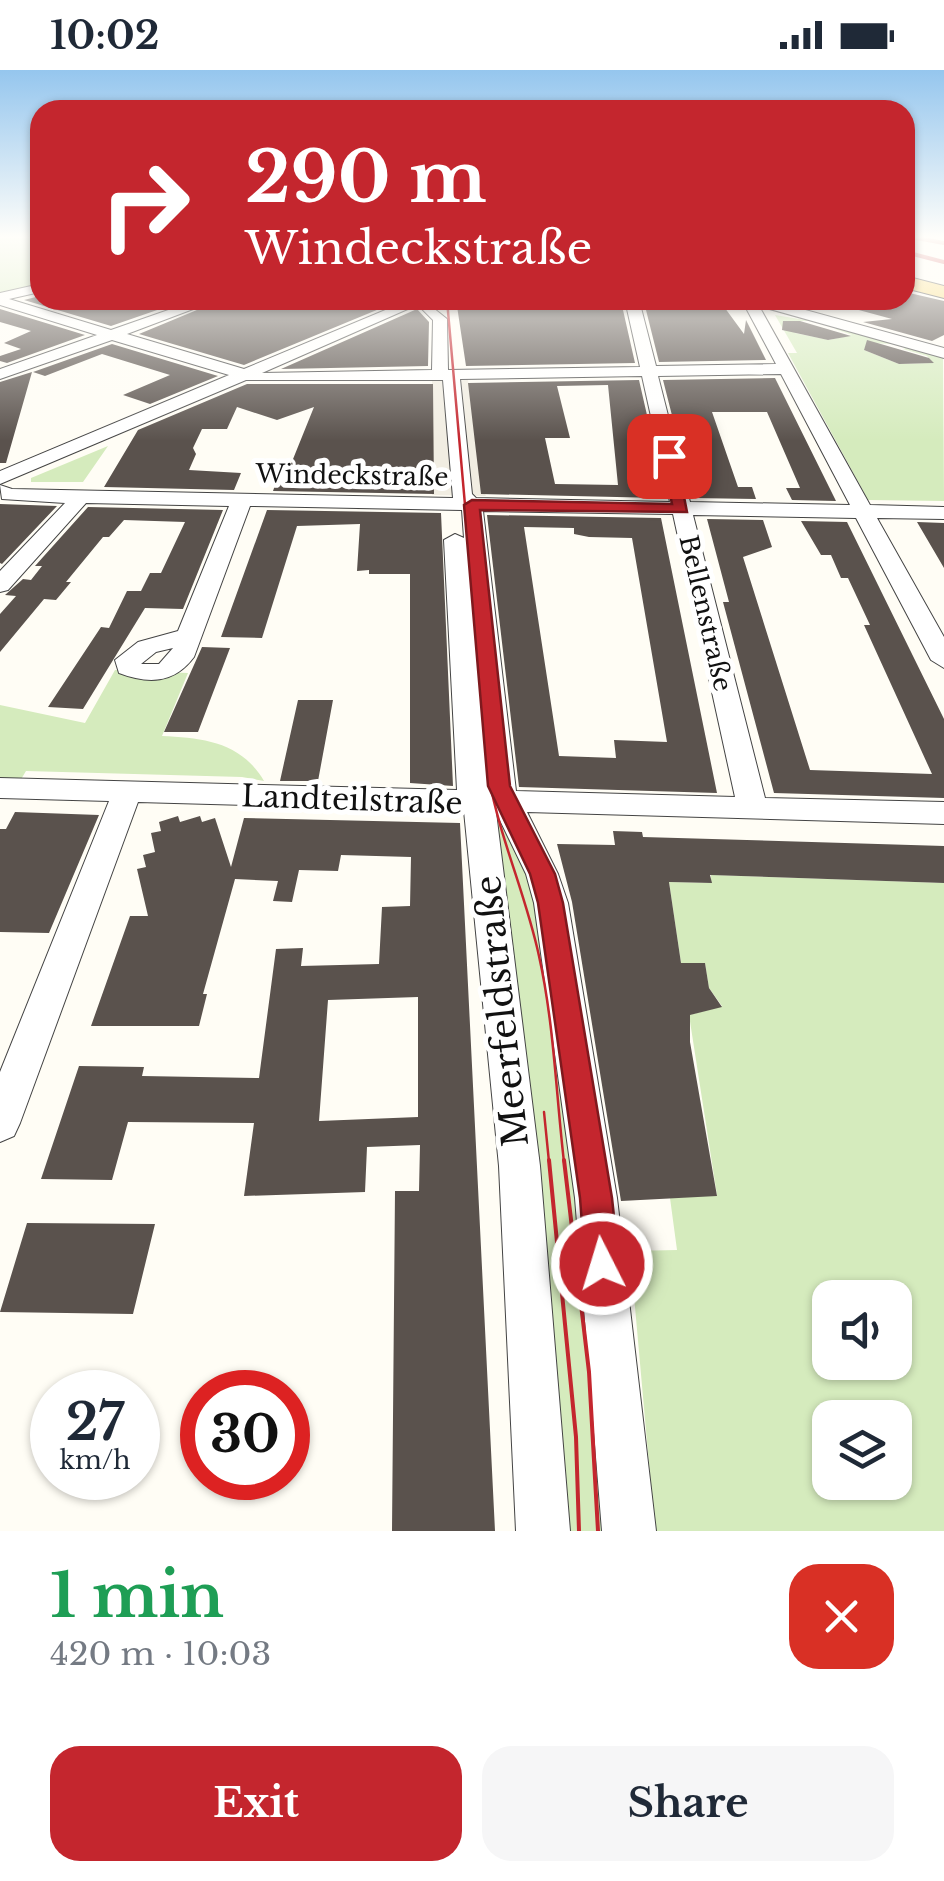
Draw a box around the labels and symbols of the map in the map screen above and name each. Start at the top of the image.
pin [627,414,712,499]
street label: Windeckstraße [254,458,449,493]
street label: Bellenstraße [672,532,739,694]
street label: Landteilstraße [241,777,463,822]
street label: Meerfeldstraße [466,873,537,1149]
position arrow [550,1212,654,1316]
speed limit sign: 30 [180,1370,310,1500]

